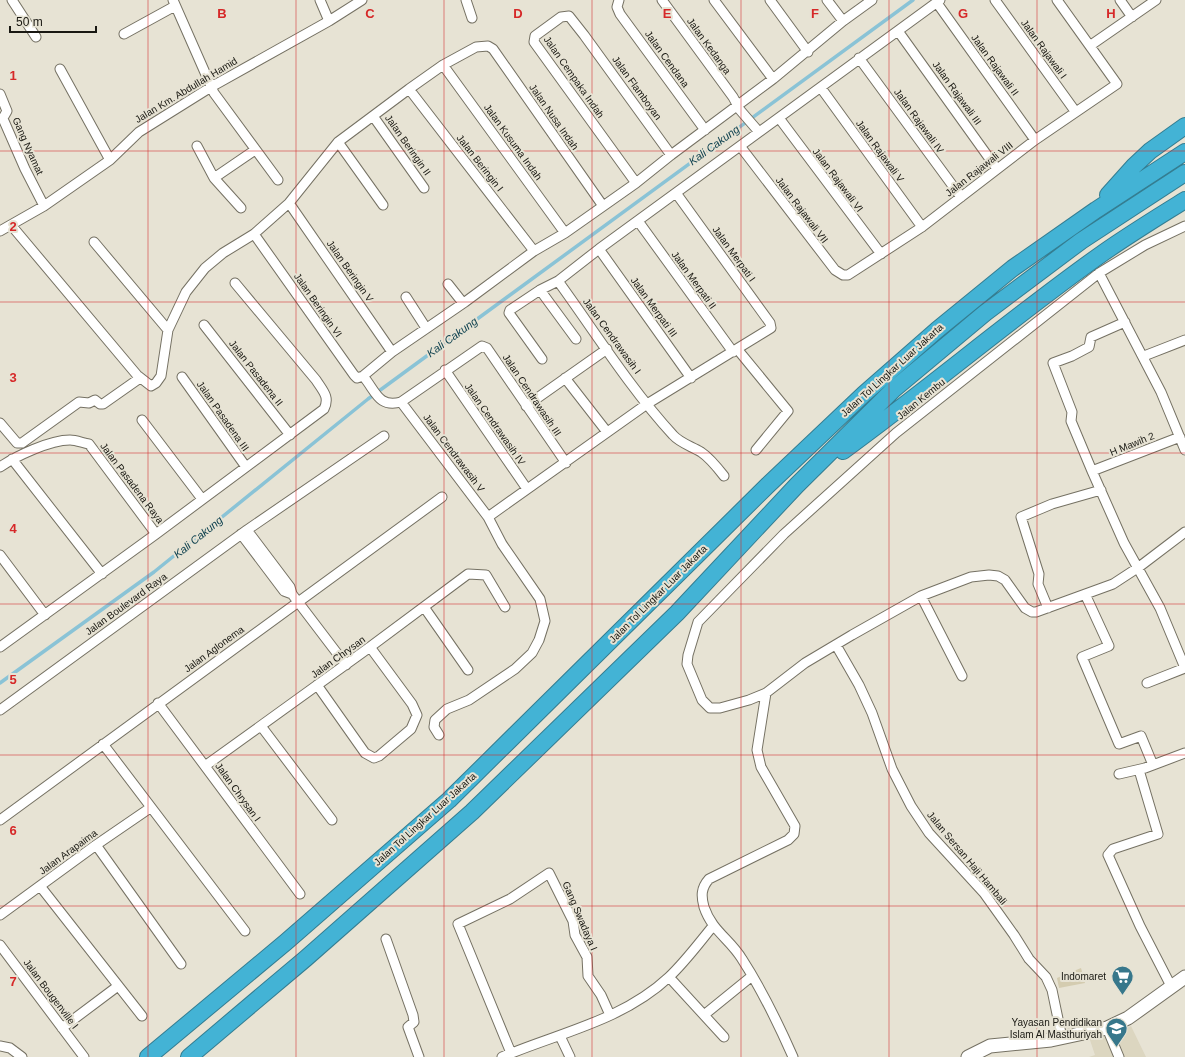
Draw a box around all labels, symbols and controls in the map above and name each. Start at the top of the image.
text: B [217,6,227,21]
text: C [365,6,375,21]
text: D [513,6,523,21]
text: E [663,6,672,21]
text: F [811,6,819,21]
text: G [958,6,968,21]
text: H [1106,6,1116,21]
scale bar [10,8,96,34]
text: 50 m [16,15,43,29]
street label: Jalan Kedanga [685,16,733,77]
street label: Jalan Rajawali I [1019,17,1069,81]
street label: Jalan Cendana [643,29,691,90]
street label: Jalan Rajawali II [969,32,1021,98]
street label: Jalan Cempaka Indah [542,34,606,120]
street label: Jalan Flamboyan [610,54,664,122]
street label: Jalan Km. Abdullah Hamid [133,55,239,125]
street label: Jalan Rajawali III [930,59,984,127]
text: 1 [9,68,17,83]
street label: Jalan Nusa Indah [527,82,581,152]
street label: Jalan Rajawali IV [892,87,946,156]
street label: Jalan Kusuma Indah [482,102,544,182]
street label: Jalan Beringin II [383,112,433,178]
street label: Gang Nyamat [10,116,46,177]
street label: Jalan Rajawali V [854,118,906,184]
water label: Kali Cakung [686,122,742,167]
street label: Jalan Beringin I [454,132,506,194]
street label: Jalan Rajawali VIII [943,139,1015,199]
street label: Jalan Rajawali VI [811,146,865,214]
street label: Jalan Rajawali VII [774,175,830,245]
text: 2 [9,219,17,234]
street label: Jalan Merpati I [710,224,758,284]
street label: Jalan Beringin V [325,238,376,304]
street label: Jalan Merpati II [669,249,719,311]
street label: Jalan Beringin VI [292,271,344,339]
street label: Jalan Merpati III [629,275,679,339]
street label: Jalan Cendrawasih I [581,296,643,376]
water label: Kali Cakung [424,314,480,359]
street label: Jalan Tol Lingkar Luar Jakarta [839,321,946,419]
street label: Jalan Pasadena II [227,338,285,408]
street label: Jalan Cendrawasih III [501,352,563,438]
text: 3 [9,370,17,385]
street label: Jalan Kembu [895,376,947,422]
street label: Jalan Pasadena III [195,379,251,453]
street label: Jalan Cendrawasih IV [463,381,528,467]
street label: Jalan Cendrawasih V [421,412,487,494]
street label: H Mawih 2 [1108,430,1156,458]
street label: Jalan Pasadena Raya [98,441,166,526]
water label: Kali Cakung [171,513,226,560]
text: 4 [9,521,17,536]
street label: Jalan Tol Lingkar Luar Jakarta [607,543,709,645]
street label: Jalan Boulevard Raya [83,571,169,637]
street label: Jalan Aglonema [182,623,246,674]
street label: Jalan Chrysan [309,634,367,680]
text: 5 [9,672,17,687]
street label: Jalan Chrysan I [213,761,263,823]
street label: Jalan Tol Lingkar Luar Jakarta [372,770,479,868]
street label: Jalan Sersan Haji Hambali [925,809,1009,907]
text: 6 [9,823,17,838]
street label: Jalan Arapaima [37,827,99,877]
street label: Gang Swadaya I [560,880,600,952]
street label: Jalan Bougenville I [21,957,81,1031]
supermarket icon: Indomaret [1109,963,1135,996]
place label: Indomaret [1061,971,1106,982]
text: 7 [9,974,17,989]
school or university icon: Yayasan Pendidikan Islam Al Masthuriyah [1104,1015,1130,1048]
place label: Yayasan Pendidikan Islam Al Masthuriyah [1010,1017,1102,1040]

